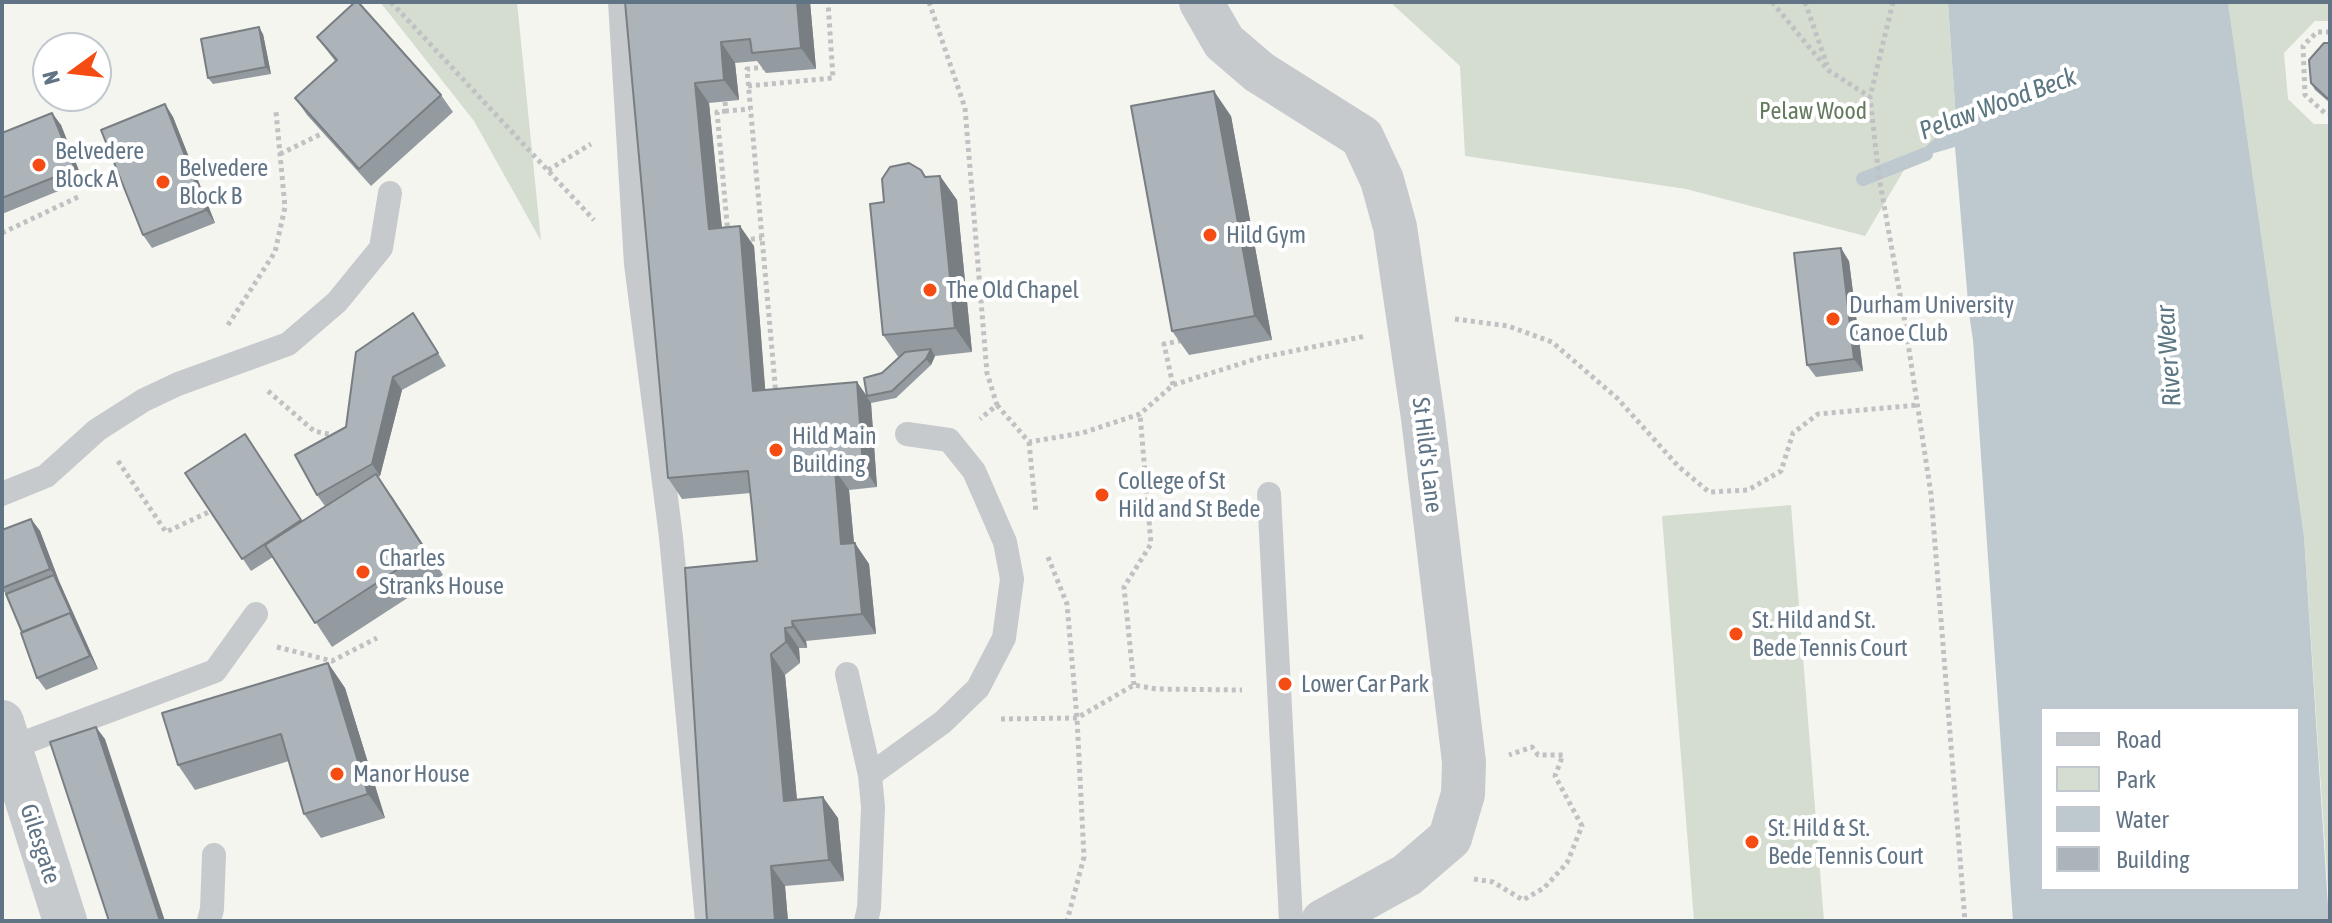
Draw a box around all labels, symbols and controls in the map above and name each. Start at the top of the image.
north arrow [32,32,112,112]
water label: Pelaw Wood Beck [1915,61,2081,147]
text: N [37,68,65,87]
park label: Pelaw Wood [1759,97,1867,125]
place label: Belvedere Block A [55,137,144,193]
place label: Belvedere Block B [179,154,268,210]
marker: Belvedere Block A [30,156,48,174]
marker: Belvedere Block B [154,173,172,191]
place label: Hild Gym [1226,221,1306,249]
marker: Hild Gym [1201,226,1219,244]
place label: The Old Chapel [946,276,1079,304]
marker: The Old Chapel [921,281,939,299]
place label: Durham University Canoe Club [1849,291,2014,347]
water label: River Wear [2150,304,2188,408]
marker: Durham University Canoe Club [1824,310,1842,328]
street label: St Hild's Lane [1406,396,1448,514]
place label: Hild Main Building [792,422,877,478]
marker: Hild Main Building [767,441,785,459]
place label: College of St Hild and St Bede [1118,467,1260,523]
marker: College of St Hild and St Bede [1093,486,1111,504]
place label: Charles Stranks House [379,544,504,600]
marker: Charles Stranks House [354,563,372,581]
place label: St. Hild and St. Bede Tennis Court [1752,606,1908,662]
marker: St. Hild and St. Bede Tennis Court [1727,625,1745,643]
place label: Lower Car Park [1301,670,1429,698]
marker: Lower Car Park [1276,675,1294,693]
legend [2040,707,2300,891]
text: Road [2116,726,2162,753]
place label: Manor House [353,760,470,788]
marker: Manor House [328,765,346,783]
text: Park [2116,766,2156,793]
street label: Gilesgate [14,800,66,888]
text: Water [2116,806,2169,833]
place label: St. Hild & St. Bede Tennis Court [1768,814,1924,870]
marker: St. Hild & St. Bede Tennis Court [1743,833,1761,851]
text: Building [2116,846,2189,873]

